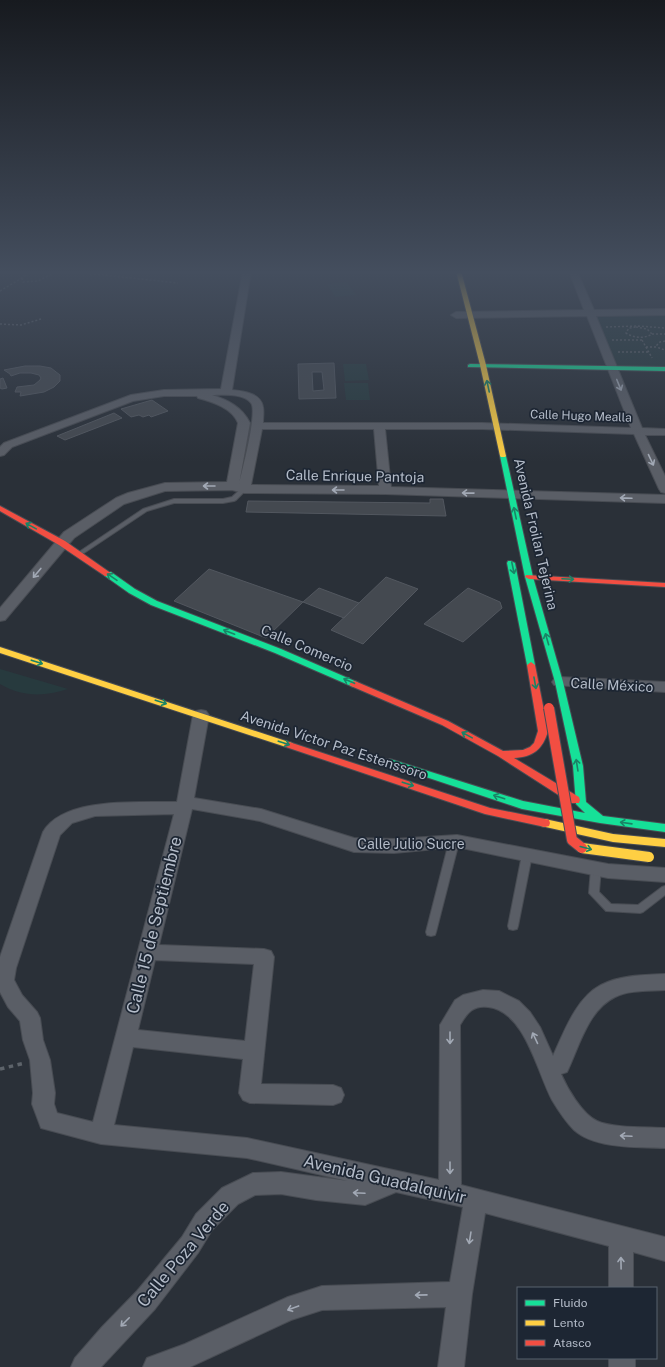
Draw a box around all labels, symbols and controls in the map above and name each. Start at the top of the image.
one-way arrow [616,378,624,390]
one-way arrow [483,380,491,393]
street label: Calle Hugo Mealla [530,407,632,425]
one-way arrow [648,453,655,465]
street label: Avenida Froilan Tejerina [511,457,561,611]
street label: Calle Enrique Pantoja [286,467,424,485]
one-way arrow [203,482,216,490]
one-way arrow [332,486,345,494]
one-way arrow [462,489,475,496]
one-way arrow [620,494,633,502]
one-way arrow [511,507,519,520]
one-way arrow [25,521,37,529]
one-way arrow [509,561,517,574]
one-way arrow [33,568,42,578]
one-way arrow [106,573,117,581]
one-way arrow [561,575,574,583]
street label: Calle Comercio [259,621,355,675]
one-way arrow [223,627,235,635]
one-way arrow [543,633,550,646]
one-way arrow [30,659,43,666]
street label: Calle México [570,675,654,695]
one-way arrow [531,676,539,689]
one-way arrow [343,677,355,684]
one-way arrow [154,699,167,706]
street label: Avenida Víctor Paz Estenssoro [239,707,429,783]
one-way arrow [461,730,473,738]
one-way arrow [278,740,291,747]
one-way arrow [573,759,581,772]
one-way arrow [401,781,414,788]
one-way arrow [493,793,506,800]
one-way arrow [620,819,633,827]
street label: Calle 15 de Septiembre [122,834,186,1016]
street label: Calle Julio Sucre [357,836,465,852]
one-way arrow [580,845,593,852]
one-way arrow [446,1031,454,1044]
one-way arrow [531,1033,538,1045]
one-way arrow [620,1132,633,1140]
street label: Avenida Guadalquivir [302,1151,469,1208]
one-way arrow [446,1161,454,1174]
one-way arrow [353,1190,366,1197]
street label: Calle Poza Verde [133,1197,233,1311]
one-way arrow [466,1231,474,1244]
one-way arrow [617,1257,625,1270]
legend [517,1287,657,1359]
one-way arrow [415,1291,428,1299]
text: Fluido [553,1296,588,1310]
one-way arrow [288,1304,300,1312]
text: Lento [553,1316,585,1330]
one-way arrow [120,1317,130,1327]
text: Atasco [553,1336,592,1350]

